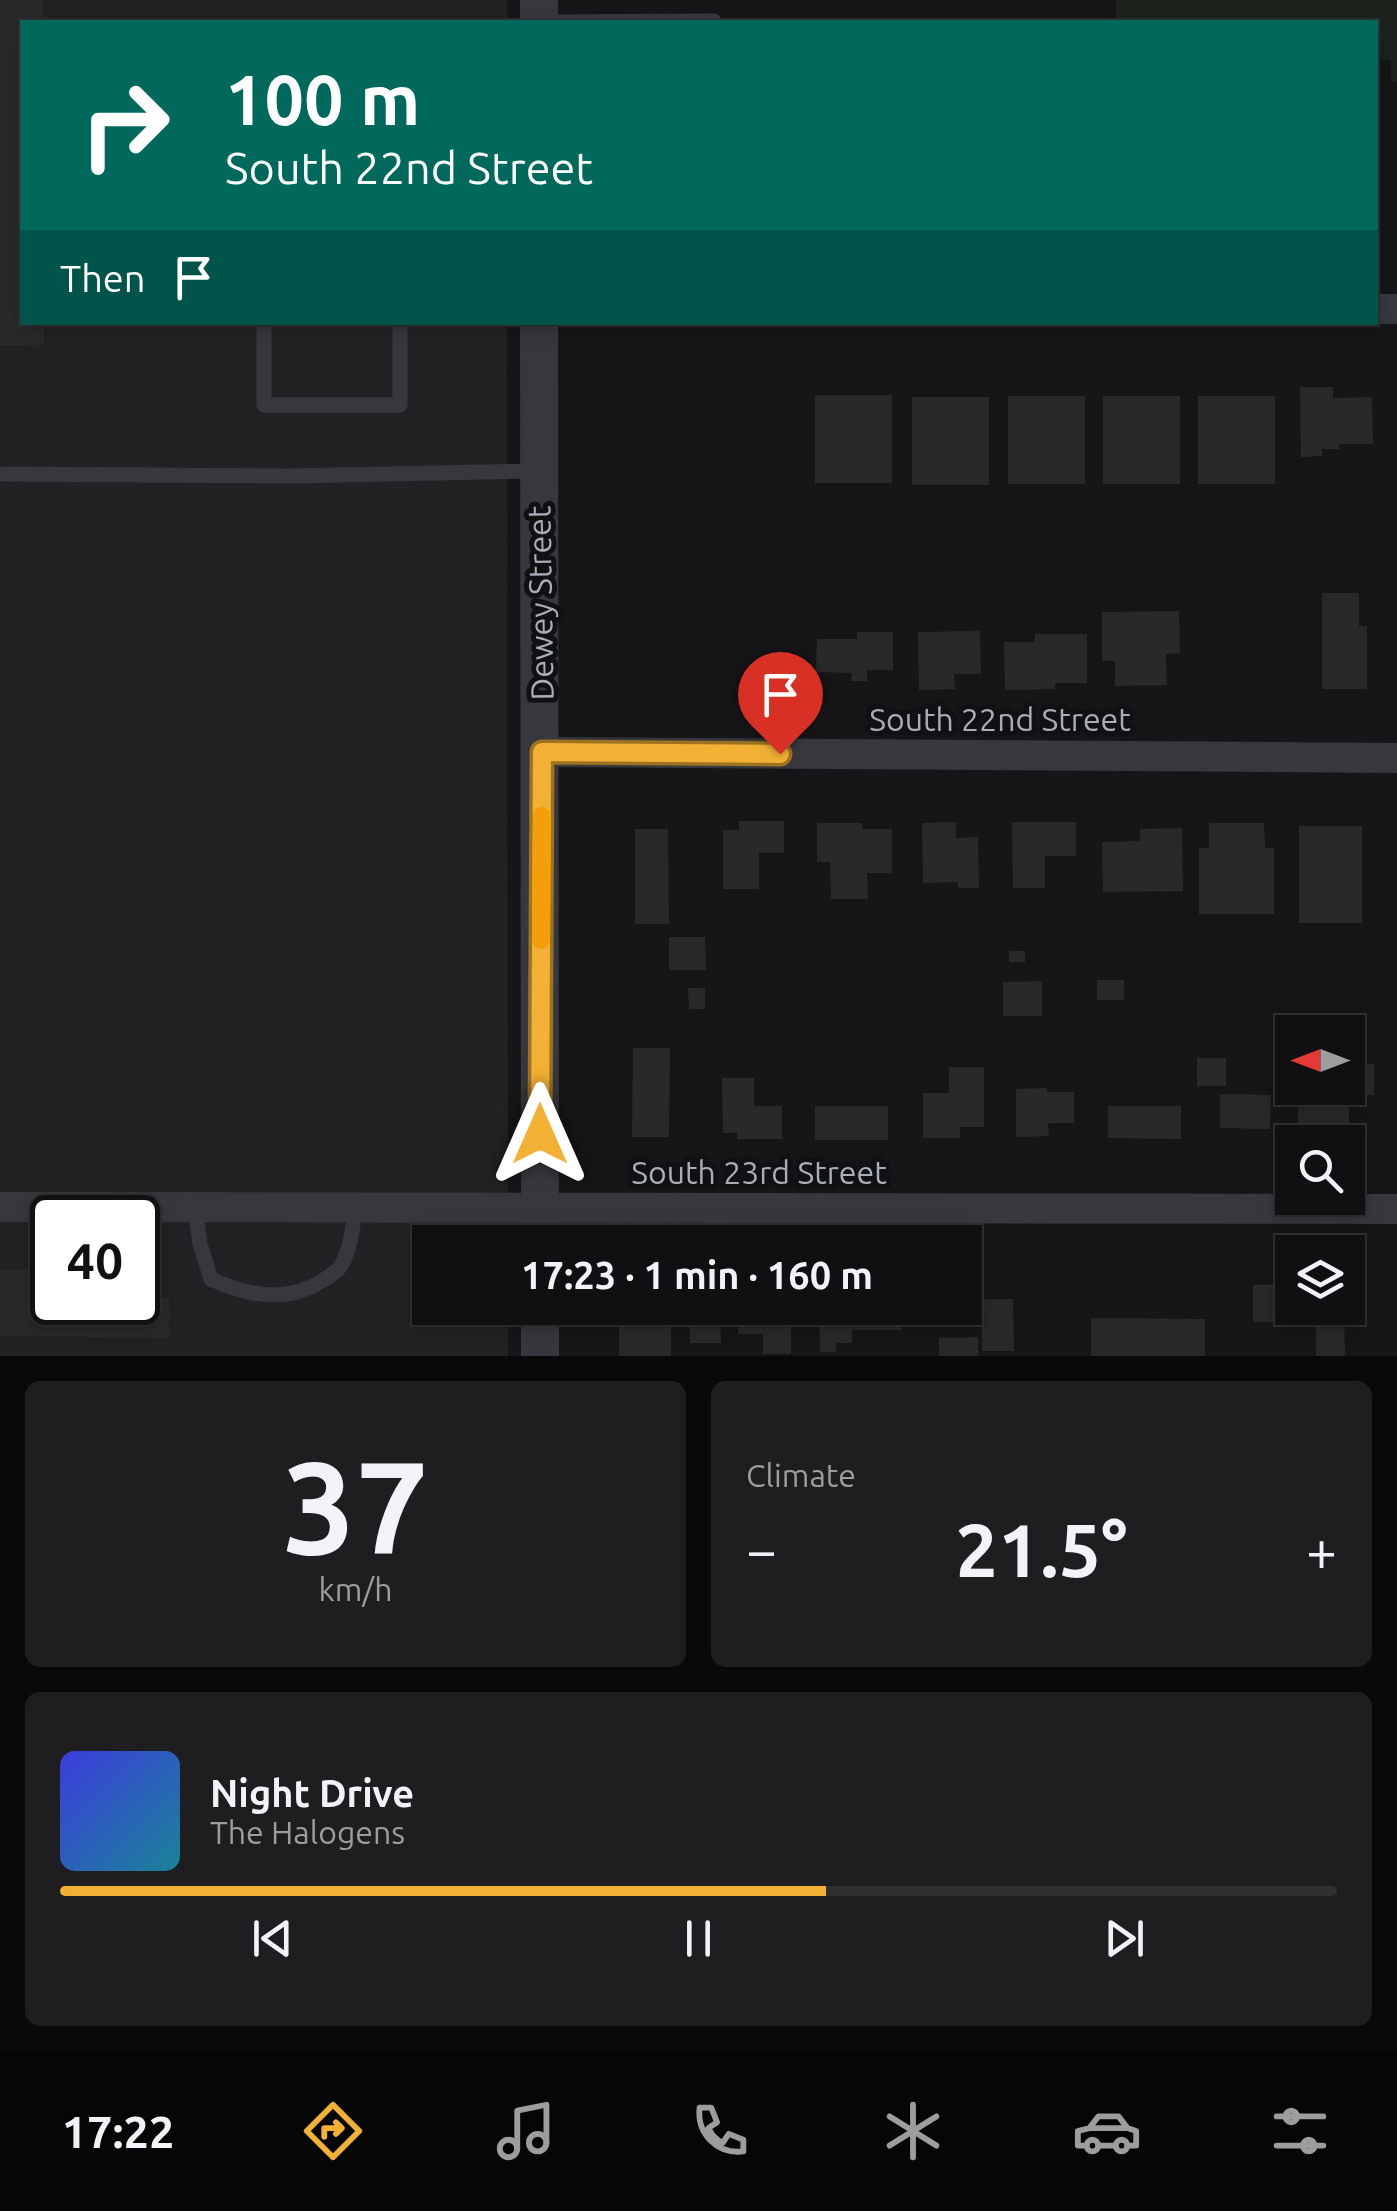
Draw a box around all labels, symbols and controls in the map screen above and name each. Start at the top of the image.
icon: right [60,60,190,190]
text: 100 m [225,60,420,138]
text: South 22nd Street [225,142,593,193]
icon: arrive [166,250,221,305]
text: Then [60,257,146,299]
street label: Dewey Street [520,505,560,701]
pin [738,652,823,755]
icon: arrive [753,667,808,722]
street label: South 22nd Street [869,701,1131,737]
north arrow [1275,1015,1365,1105]
map controls [1275,1015,1365,1325]
position arrow [488,1082,592,1186]
button: search [1275,1125,1365,1215]
street label: South 23rd Street [631,1154,887,1190]
speed limit sign: 40 [30,1195,160,1325]
button: layers [1275,1235,1365,1325]
text: 17:23 · 1 min · 160 m [521,1254,873,1296]
text: 37 [282,1433,429,1579]
text: Climate [746,1457,856,1493]
text: 21.5° [956,1507,1127,1591]
text: − [746,1519,777,1580]
text: + [1306,1519,1337,1580]
text: km/h [319,1571,392,1607]
text: Night Drive [210,1772,414,1814]
text: The Halogens [210,1814,405,1850]
icon: previous [245,1911,300,1966]
icon: pause [671,1911,726,1966]
icon: next [1097,1911,1152,1966]
icon: directions [298,2096,368,2166]
icon: music [491,2096,561,2166]
icon: phone [685,2096,755,2166]
icon: climate [878,2096,948,2166]
icon: car [1072,2096,1142,2166]
icon: filters [1265,2096,1335,2166]
text: 17:22 [62,2106,174,2157]

